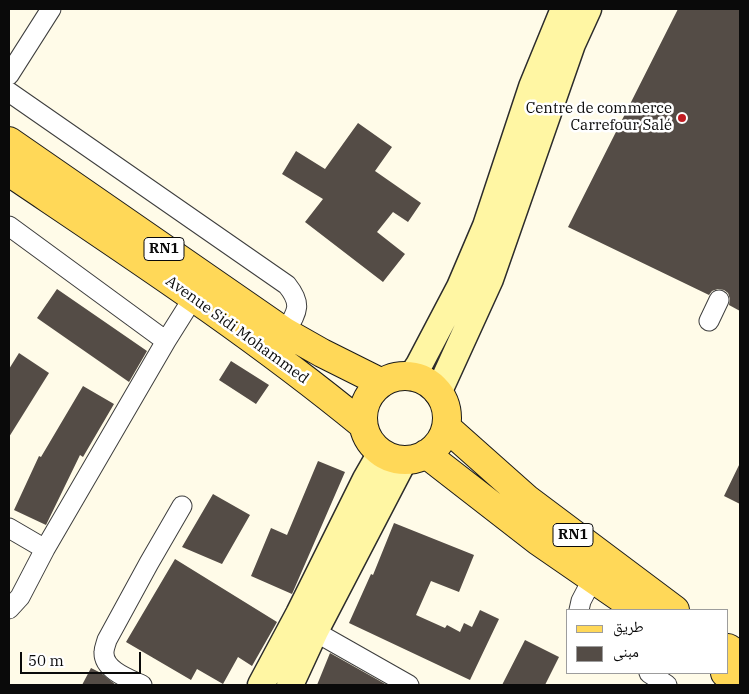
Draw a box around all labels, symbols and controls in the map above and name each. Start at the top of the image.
place label: Centre de commerce Carrefour Salé [526,100,672,135]
marker: Centre de commerce Carrefour Salé [676,112,688,124]
road number: RN1 [144,238,184,260]
street label: Avenue Sidi Mohammed [162,272,312,388]
road number: RN1 [553,524,593,546]
legend [566,609,729,674]
text: طريق [613,617,644,636]
scale bar [22,642,144,674]
text: مبنى [613,642,639,661]
text: 50 m [28,651,64,670]

